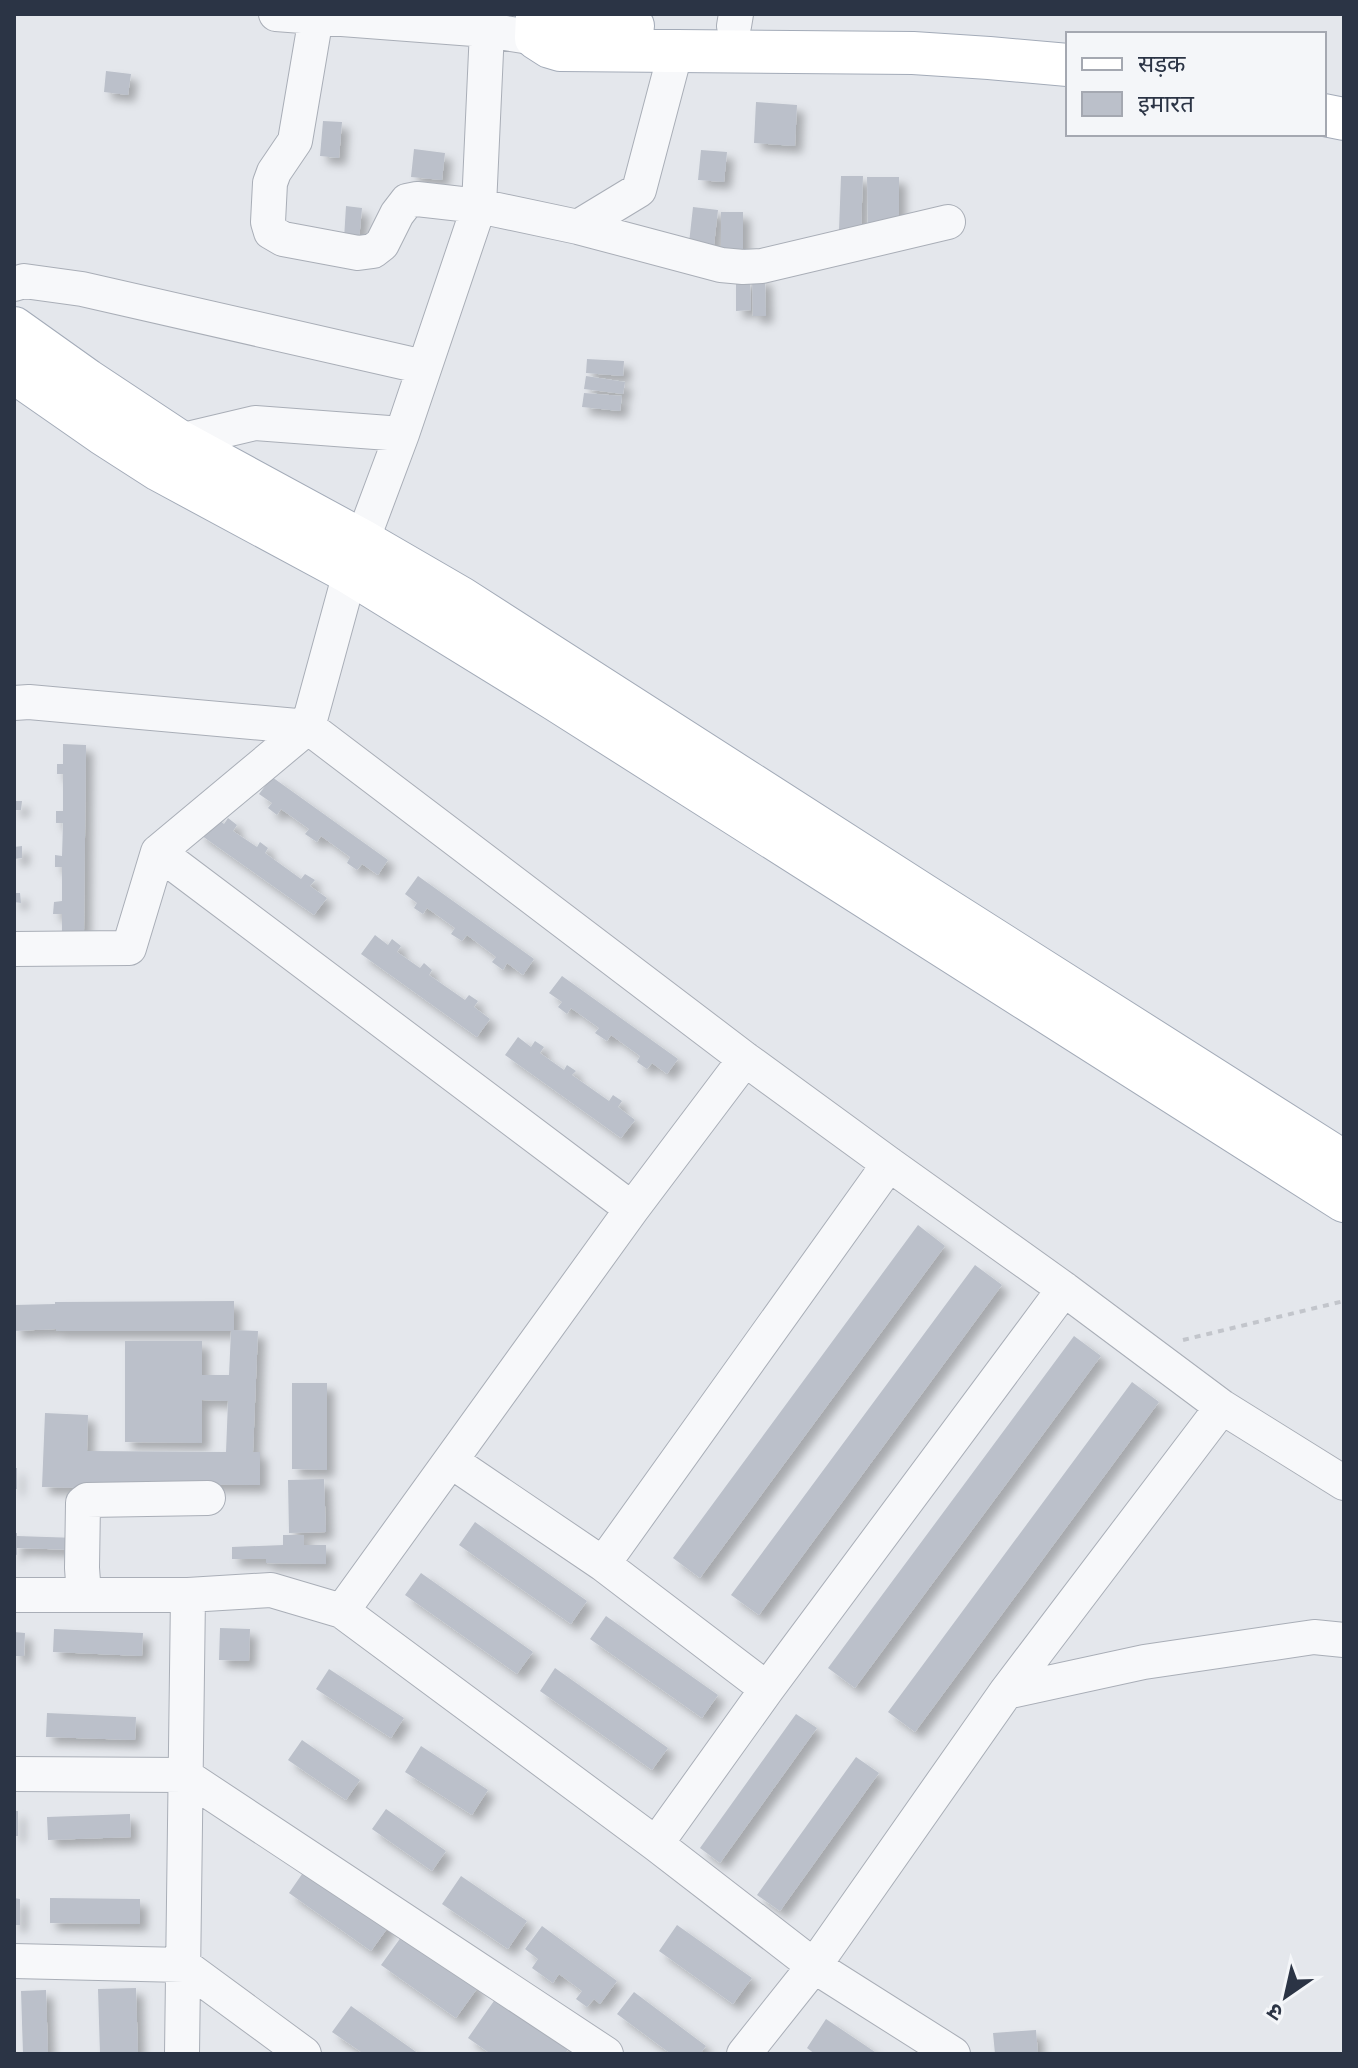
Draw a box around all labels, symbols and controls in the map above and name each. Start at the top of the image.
legend [1066,32,1326,136]
text: सड़क [1138,50,1186,78]
text: इमारत [1138,90,1195,118]
north arrow [1246,1956,1326,2036]
text: उ [1262,1998,1287,2026]

